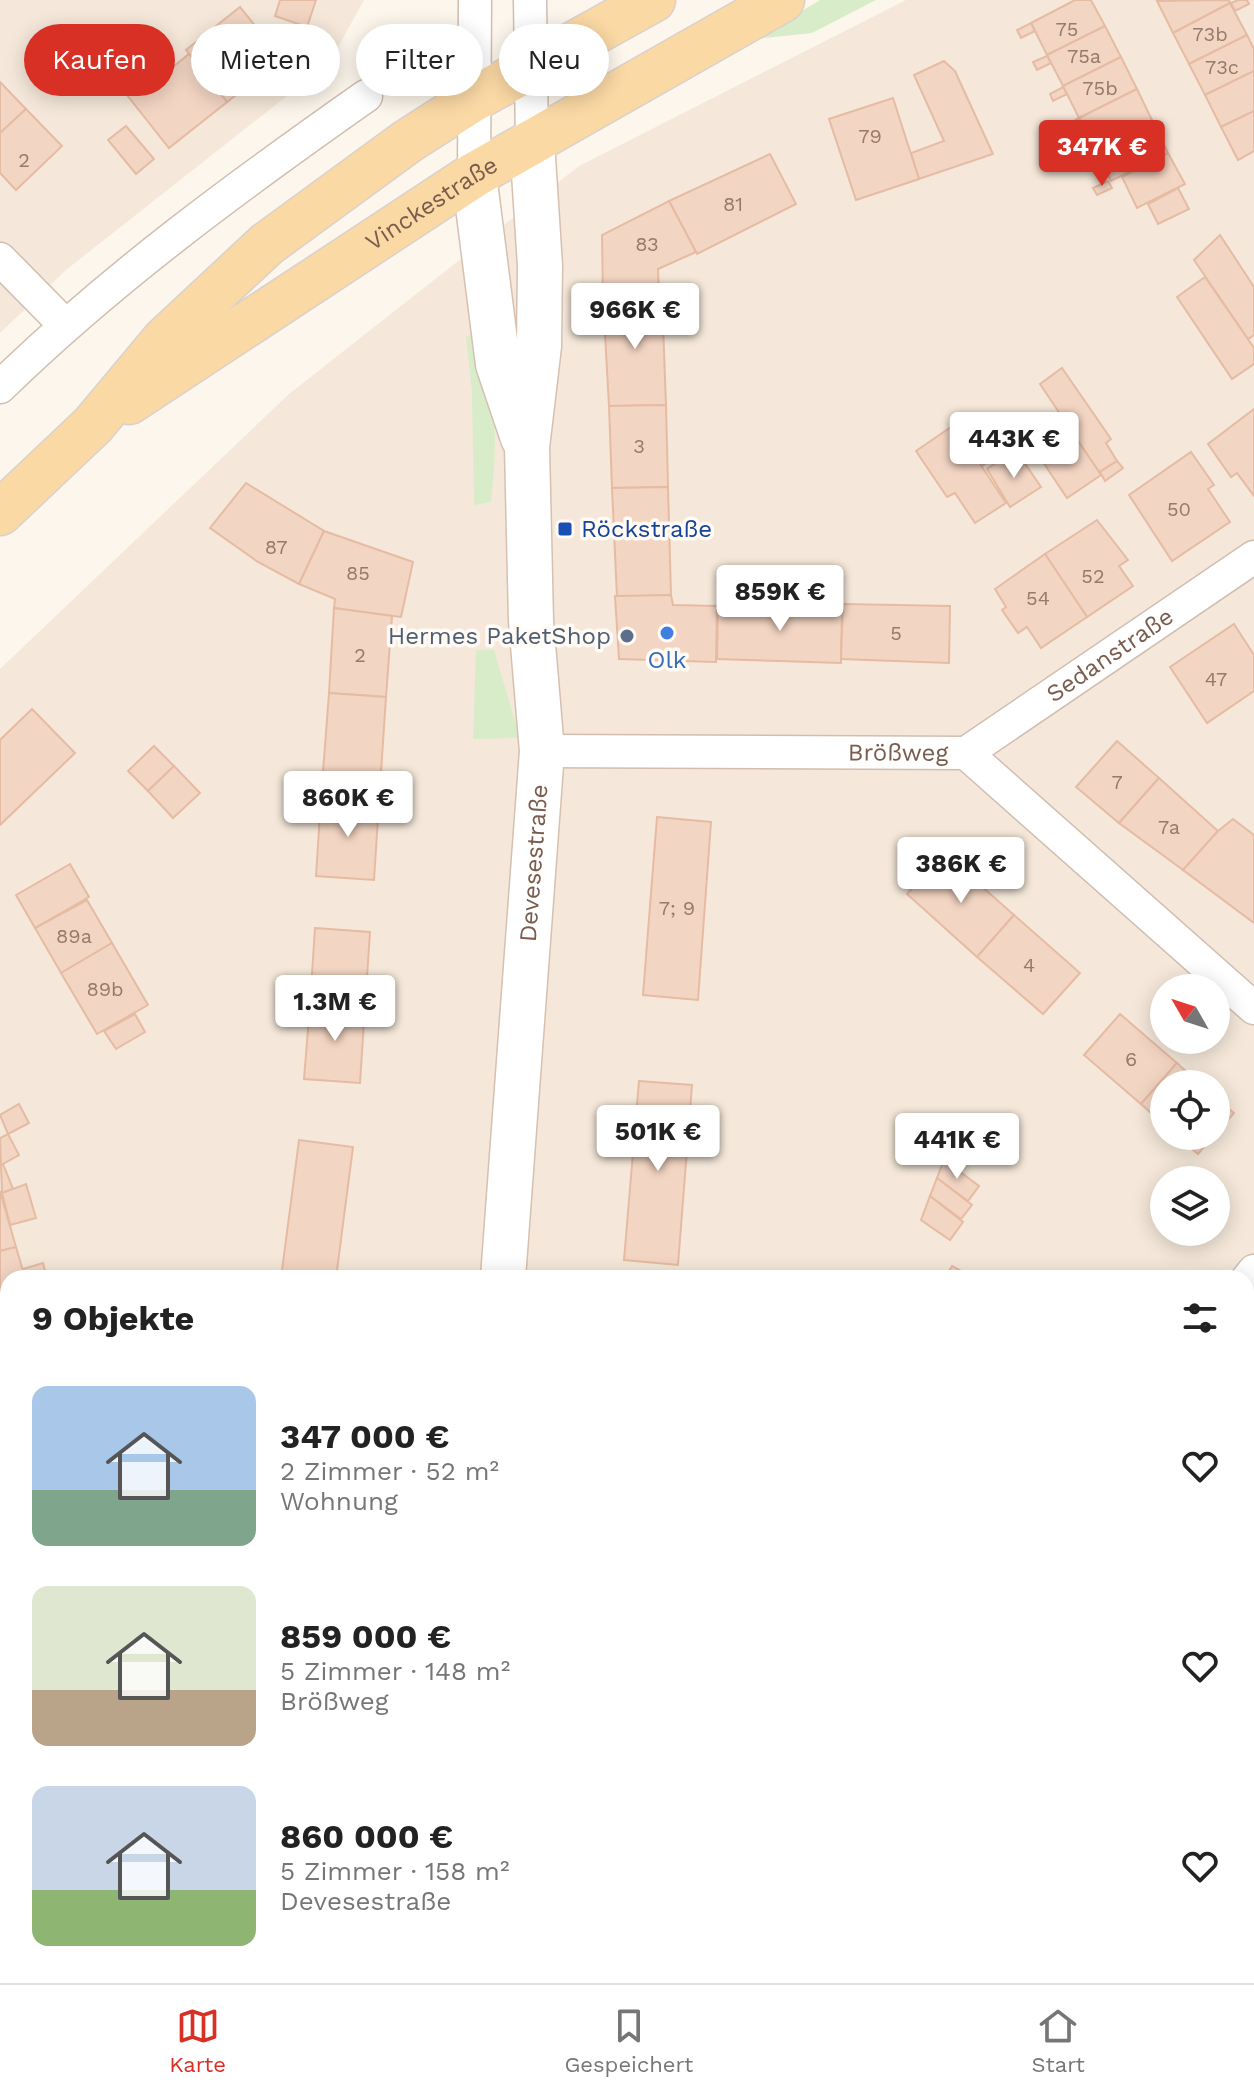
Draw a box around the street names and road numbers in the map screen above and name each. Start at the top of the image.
street label: Vinckestraße [360,151,503,256]
street label: Sedanstraße [1041,602,1179,708]
street label: Brößweg [848,738,948,767]
street label: Devesestraße [514,783,553,943]

